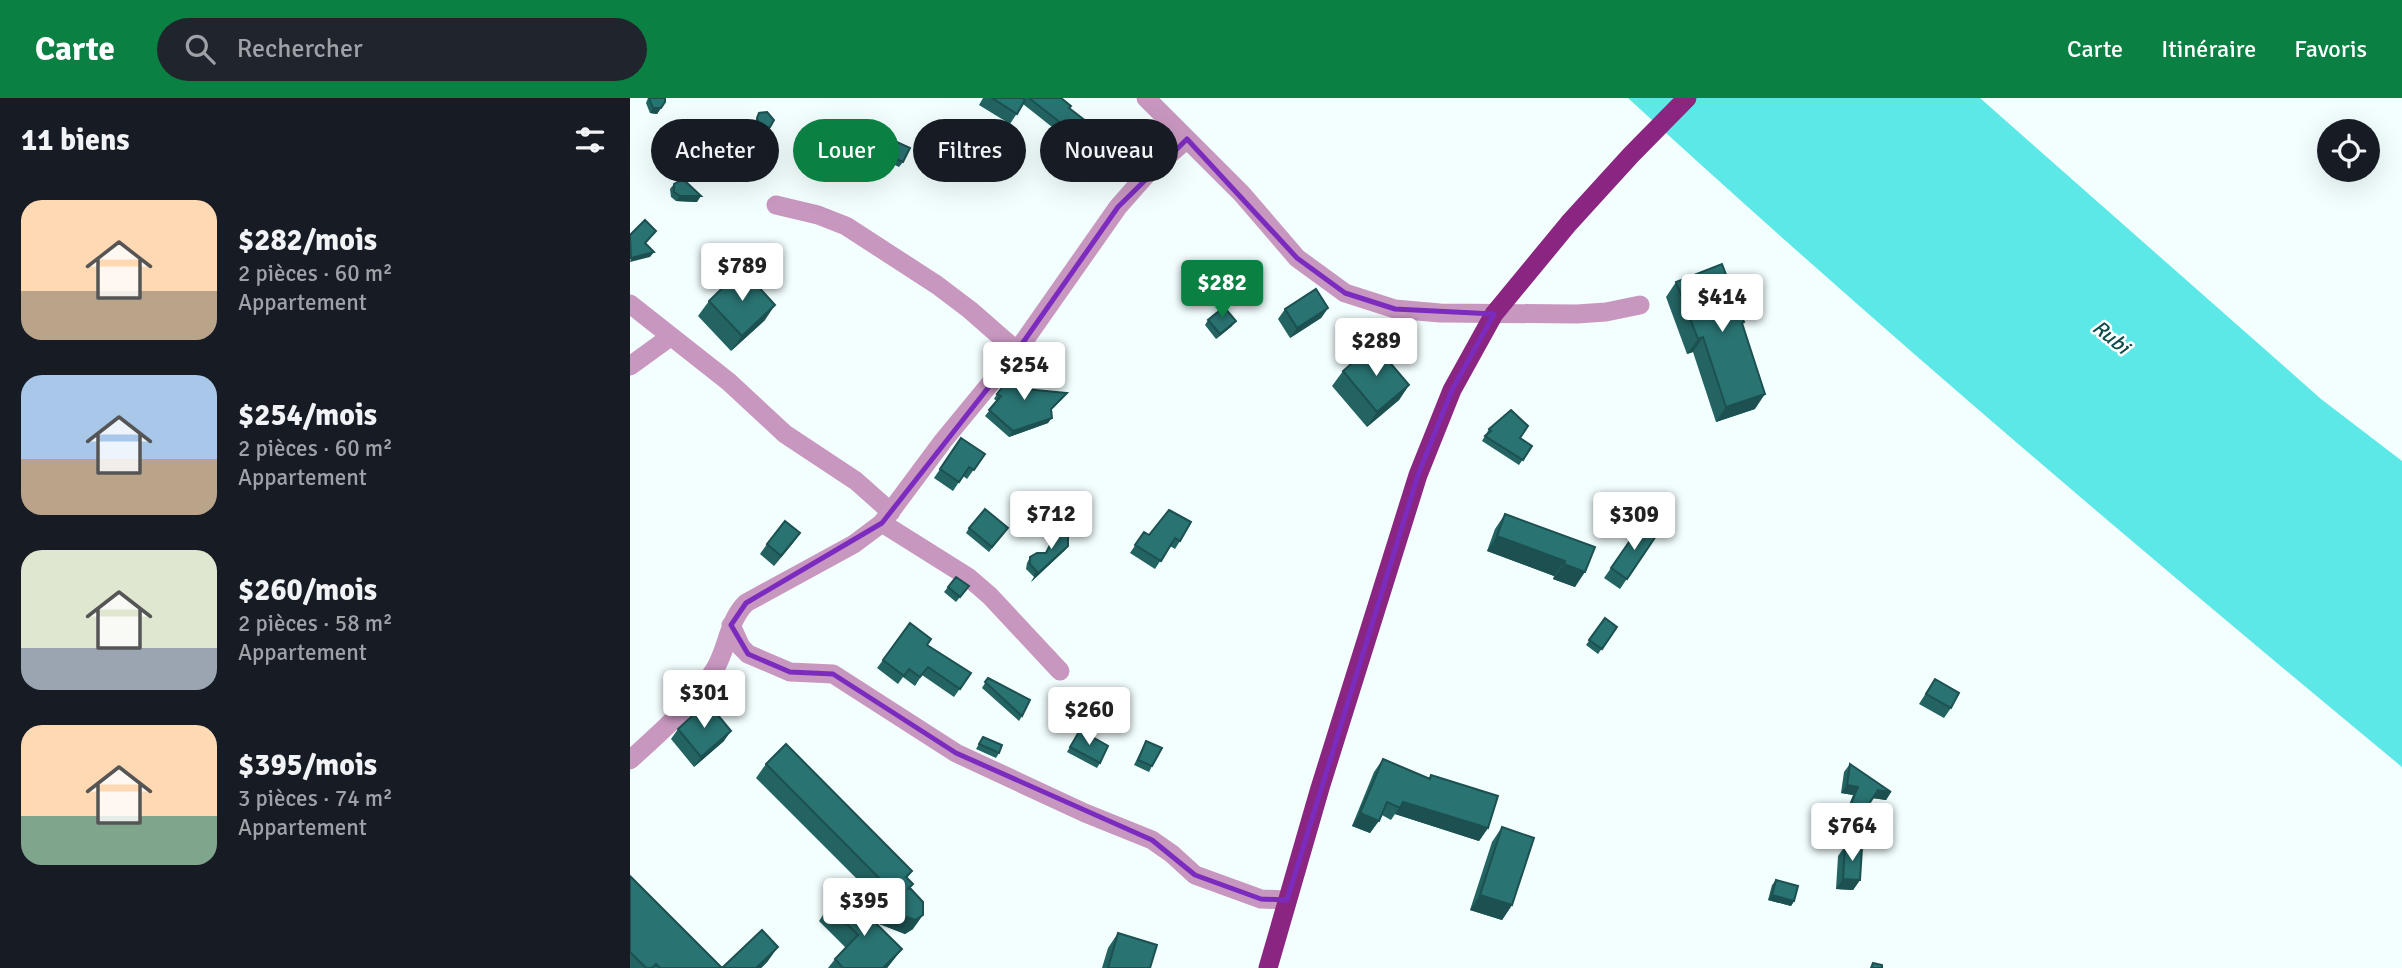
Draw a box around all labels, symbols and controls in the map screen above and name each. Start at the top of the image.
search box [157,18,647,81]
text: Carte [35,29,115,70]
icon: search [181,30,219,68]
text: Rechercher [237,33,363,65]
text: Carte [2067,34,2123,64]
text: Itinéraire [2161,34,2256,64]
text: Favoris [2294,34,2367,64]
chip: Acheter [651,119,779,182]
chip: Louer [793,119,899,182]
chip: Filtres [913,119,1026,182]
chip: Nouveau [1040,119,1178,182]
map controls [2317,119,2380,182]
button: locate [2317,119,2380,182]
icon: filters [571,121,609,159]
text: 11 biens [21,122,130,159]
text: $282/mois [238,222,377,259]
icon: home [77,228,161,312]
pin: $789 [701,244,783,303]
text: $789 [717,251,767,280]
text: 2 pièces · 60 m² [238,259,393,288]
pin: $282 [1181,260,1263,320]
text: $282 [1197,268,1247,297]
pin: $414 [1681,274,1763,334]
text: $414 [1697,282,1747,311]
text: Appartement [238,288,367,317]
water label: Rubi [2087,314,2137,361]
pin: $289 [1335,318,1417,378]
text: $289 [1351,326,1401,355]
pin: $254 [983,342,1065,402]
text: $254 [999,350,1049,379]
text: $254/mois [238,397,377,434]
icon: home [77,403,161,487]
text: 2 pièces · 60 m² [238,434,393,463]
text: Appartement [238,463,367,492]
pin: $712 [1010,491,1092,551]
pin: $309 [1593,492,1675,552]
text: $712 [1026,499,1076,528]
text: $309 [1609,500,1659,529]
text: $260/mois [238,572,377,609]
icon: home [77,578,161,662]
text: 2 pièces · 58 m² [238,609,393,638]
text: Appartement [238,638,367,667]
pin: $301 [663,670,745,730]
text: $301 [679,678,729,707]
pin: $260 [1048,688,1130,747]
text: $260 [1064,695,1114,724]
text: $395/mois [238,747,377,784]
icon: home [77,753,161,837]
text: 3 pièces · 74 m² [238,784,393,813]
pin: $764 [1811,804,1893,863]
text: $764 [1827,811,1877,840]
text: Appartement [238,813,367,842]
pin: $395 [823,878,905,938]
text: $395 [839,886,889,915]

